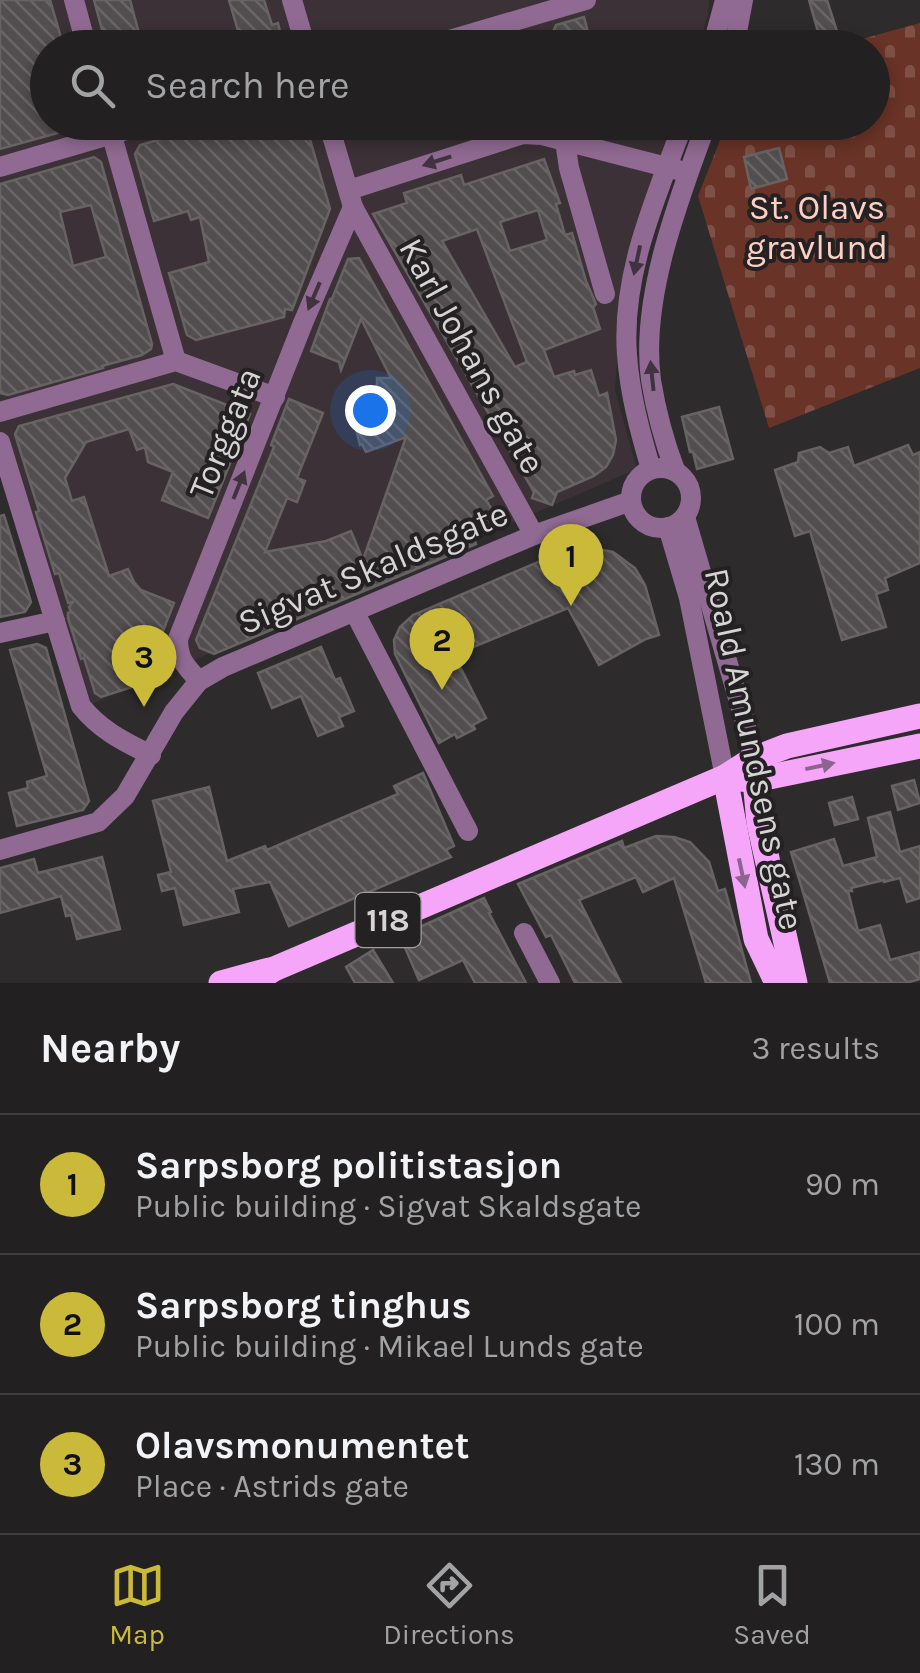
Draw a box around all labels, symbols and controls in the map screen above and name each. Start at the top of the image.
search box [30,30,890,140]
icon: search [65,58,120,113]
text: Search here [145,63,349,108]
one-way arrow [422,155,452,170]
park label: St. Olavs gravlund [746,187,888,268]
street label: Karl Johans gate [390,231,554,481]
one-way arrow [629,245,644,276]
one-way arrow [306,281,322,311]
one-way arrow [644,360,660,391]
street label: Torggata [180,362,270,504]
your location [345,385,396,436]
one-way arrow [231,470,247,500]
street label: Sigvat Skaldsgate [232,493,514,643]
pin: 1 [538,524,604,606]
street label: Roald Amundsens gate [696,564,812,934]
pin: 2 [410,608,474,690]
pin: 3 [112,624,176,707]
one-way arrow [805,758,836,774]
one-way arrow [735,858,751,889]
road number: 118 [356,893,420,947]
text: Nearby [40,1023,180,1073]
text: 3 results [752,1030,880,1067]
text: Sarpsborg politistasjon [135,1143,562,1188]
text: 1 [67,1166,78,1203]
text: 90 m [805,1166,880,1203]
text: Public building · Sigvat Skaldsgate [135,1188,641,1225]
text: Sarpsborg tinghus [135,1283,472,1328]
text: 2 [63,1306,82,1343]
text: 100 m [794,1306,880,1343]
text: Public building · Mikael Lunds gate [135,1328,644,1365]
text: Olavsmonumentet [135,1423,470,1468]
text: 3 [63,1446,82,1483]
text: 130 m [794,1446,880,1483]
text: Place · Astrids gate [135,1468,409,1505]
tab: Map [109,1558,165,1651]
tab: Directions [383,1558,515,1651]
tab: Saved [733,1558,811,1651]

